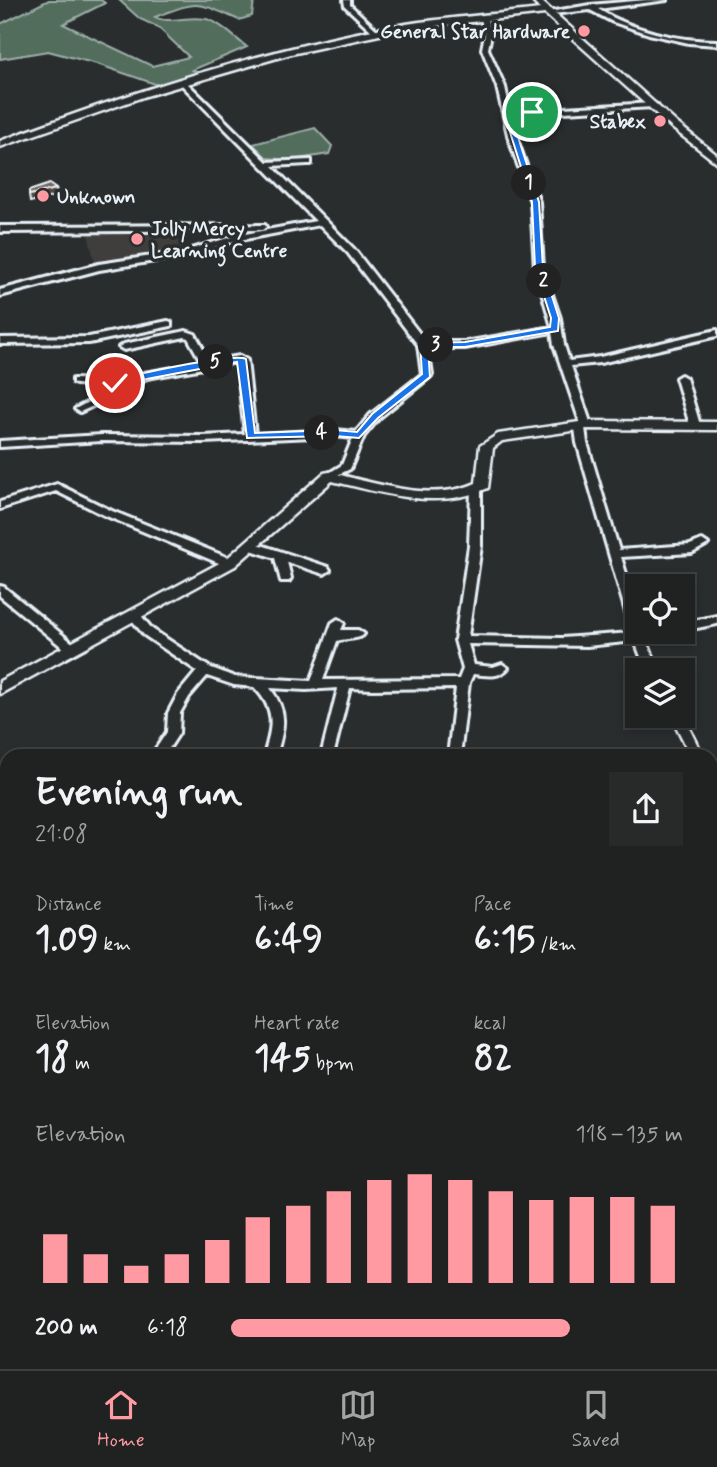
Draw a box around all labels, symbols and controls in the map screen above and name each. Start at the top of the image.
place label: General Star Hardware [380,20,571,45]
marker: General Star Hardware [576,23,592,39]
pin [502,82,562,142]
icon: arrive [513,93,551,131]
place label: Stabex [590,110,647,135]
marker: Stabex [652,113,668,129]
pin: 1 [512,166,546,200]
text: 1 [524,170,533,195]
place label: Unknown [57,185,136,210]
marker: Unknown [35,188,51,204]
place label: Jolly Mercy Learning Centre [151,217,287,267]
marker: Jolly Mercy Learning Centre [129,231,145,247]
pin: 2 [526,264,562,298]
text: 2 [539,268,548,293]
pin: 3 [418,328,453,362]
text: 3 [431,332,440,357]
pin: 5 [198,344,234,380]
text: 5 [210,349,221,374]
pin [85,353,145,413]
icon: check [96,364,134,402]
pin: 4 [304,416,340,450]
text: 4 [316,420,327,445]
map controls [625,574,695,728]
button: locate [625,574,695,644]
button: layers [625,658,695,728]
text: Evening run [35,769,242,818]
button: share [609,772,683,846]
text: 21:08 [35,820,88,850]
text: Distance [35,892,102,917]
text: Time [254,892,294,917]
text: Pace [474,892,511,917]
text: 1.09 [35,917,98,963]
text: 6:49 [254,917,323,963]
text: 6:15 [474,917,535,963]
text: km [98,932,131,957]
text: /km [535,932,576,957]
text: Elevation [35,1011,110,1036]
text: Heart rate [254,1011,340,1036]
text: kcal [474,1011,506,1036]
text: 18 [35,1036,70,1082]
text: 145 [254,1036,311,1082]
text: 82 [474,1036,512,1082]
text: m [70,1051,90,1076]
text: bpm [311,1051,354,1076]
text: Elevation [35,1120,126,1150]
text: 118–135 m [575,1120,683,1150]
text: 200 m [35,1313,98,1343]
text: 6:18 [147,1313,188,1343]
tab: Home [97,1386,145,1453]
tab: Map [339,1386,377,1453]
tab: Saved [572,1386,620,1453]

